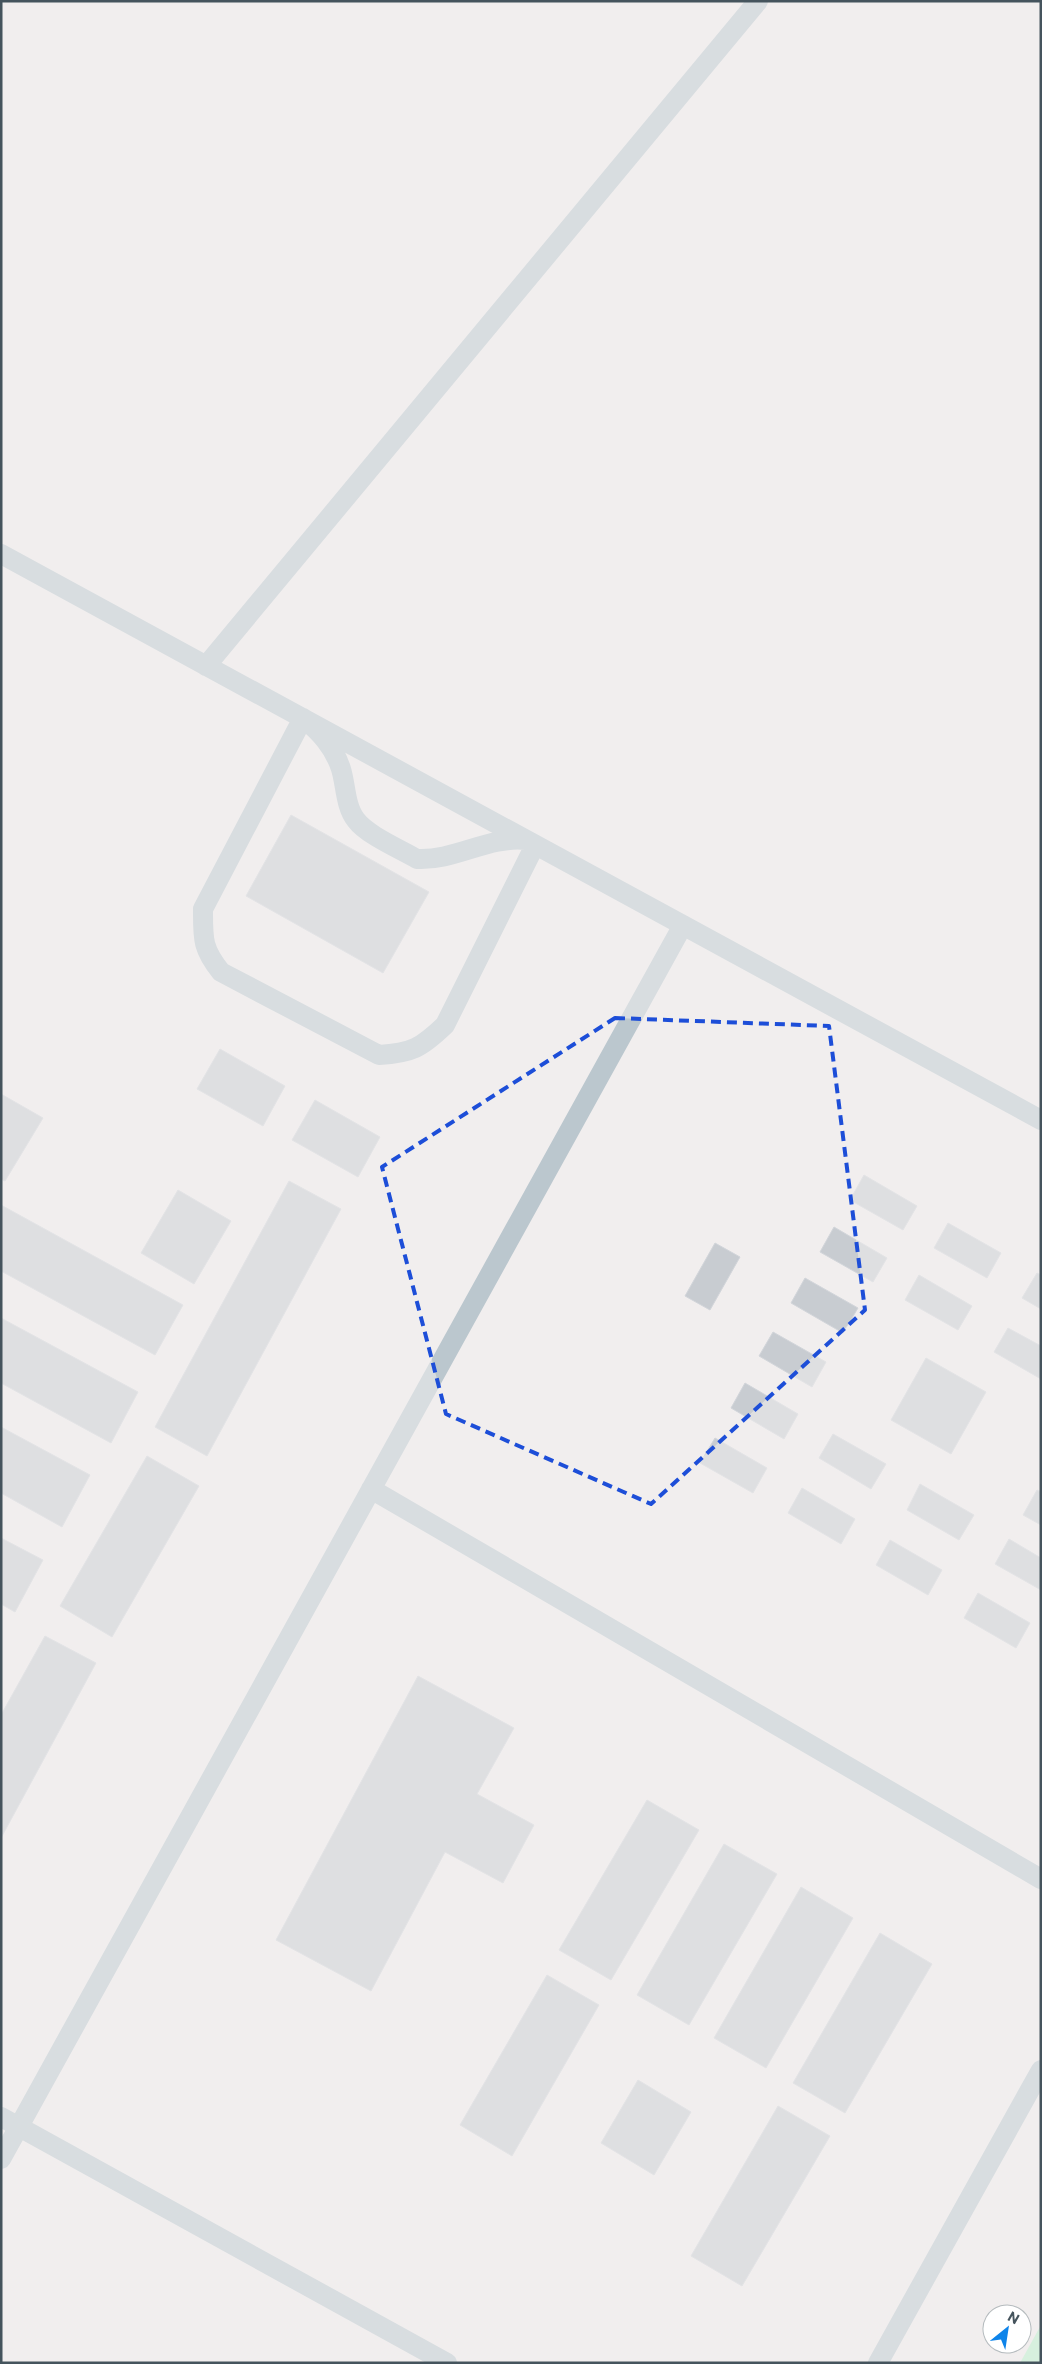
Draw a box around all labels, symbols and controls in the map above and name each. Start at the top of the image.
north arrow [982,2304,1032,2354]
text: N [1005,2307,1023,2327]

